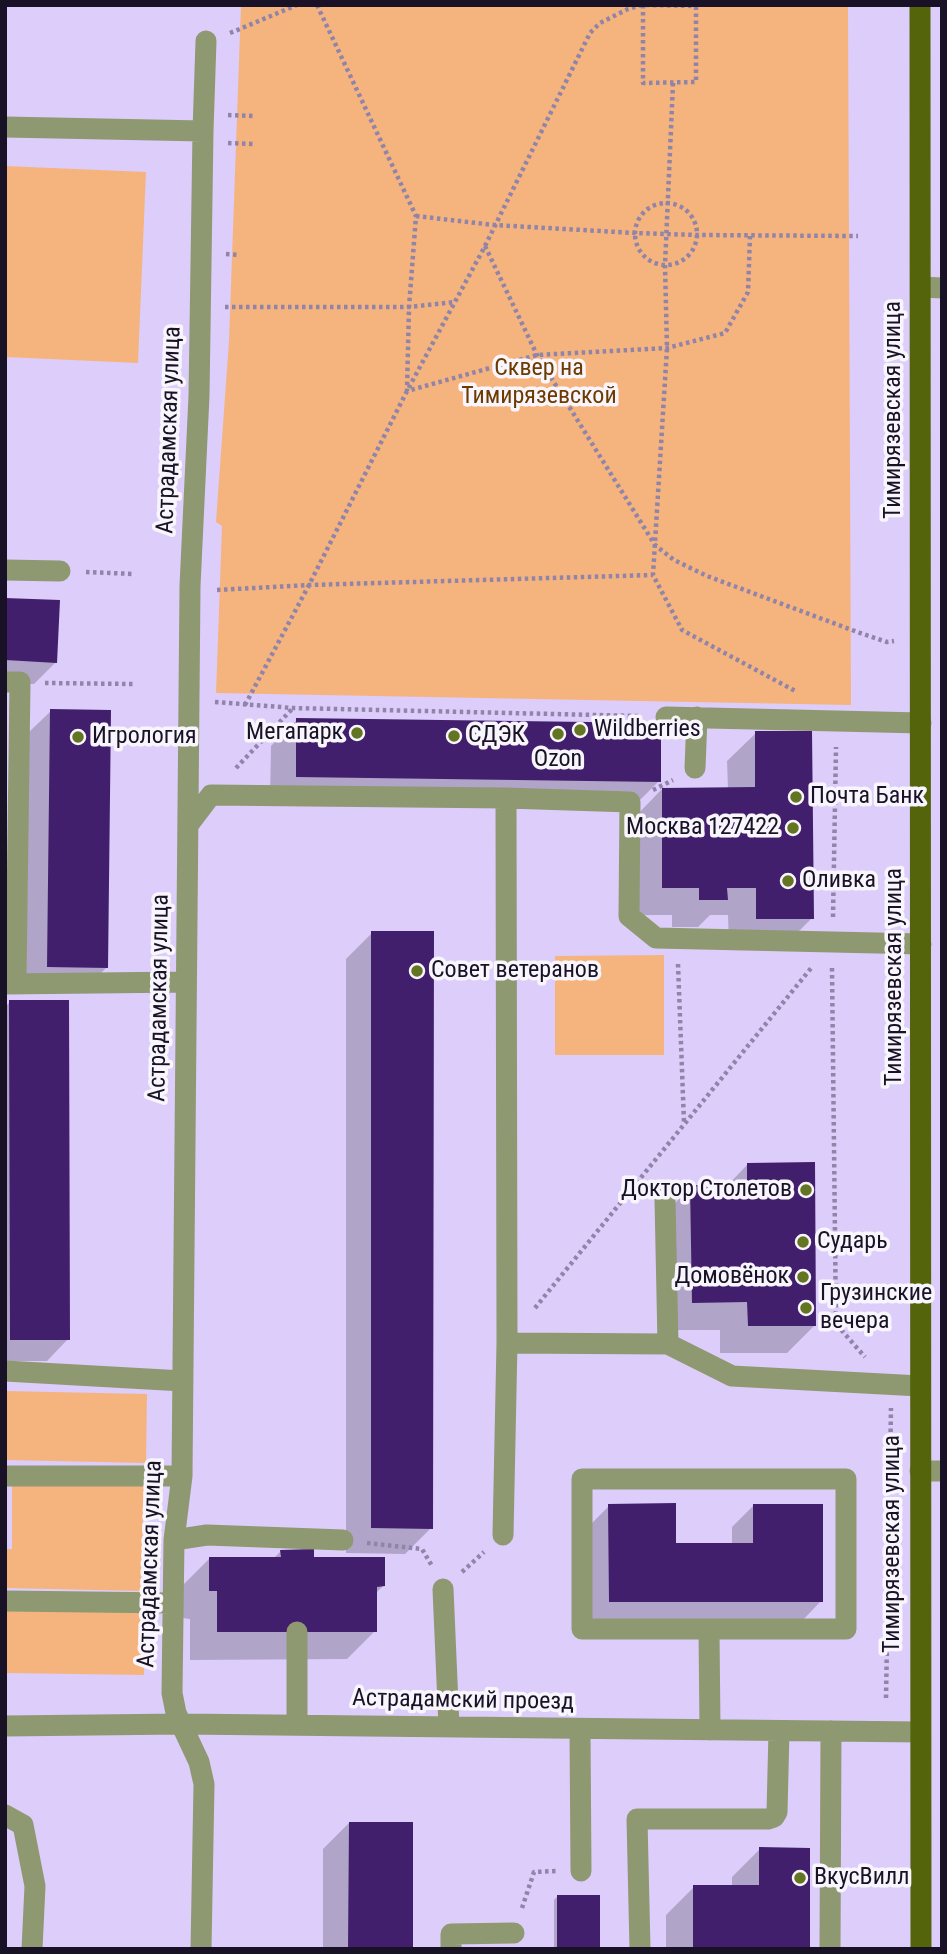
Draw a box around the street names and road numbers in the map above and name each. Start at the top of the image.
street label: Тимирязевская улица [880,301,908,519]
street label: Астрадамская улица [152,326,188,534]
street label: Тимирязевская улица [881,868,909,1086]
street label: Астрадамская улица [144,894,176,1102]
street label: Тимирязевская улица [879,1435,907,1653]
street label: Астрадамская улица [133,1460,169,1668]
street label: Астрадамский проезд [352,1685,574,1717]

